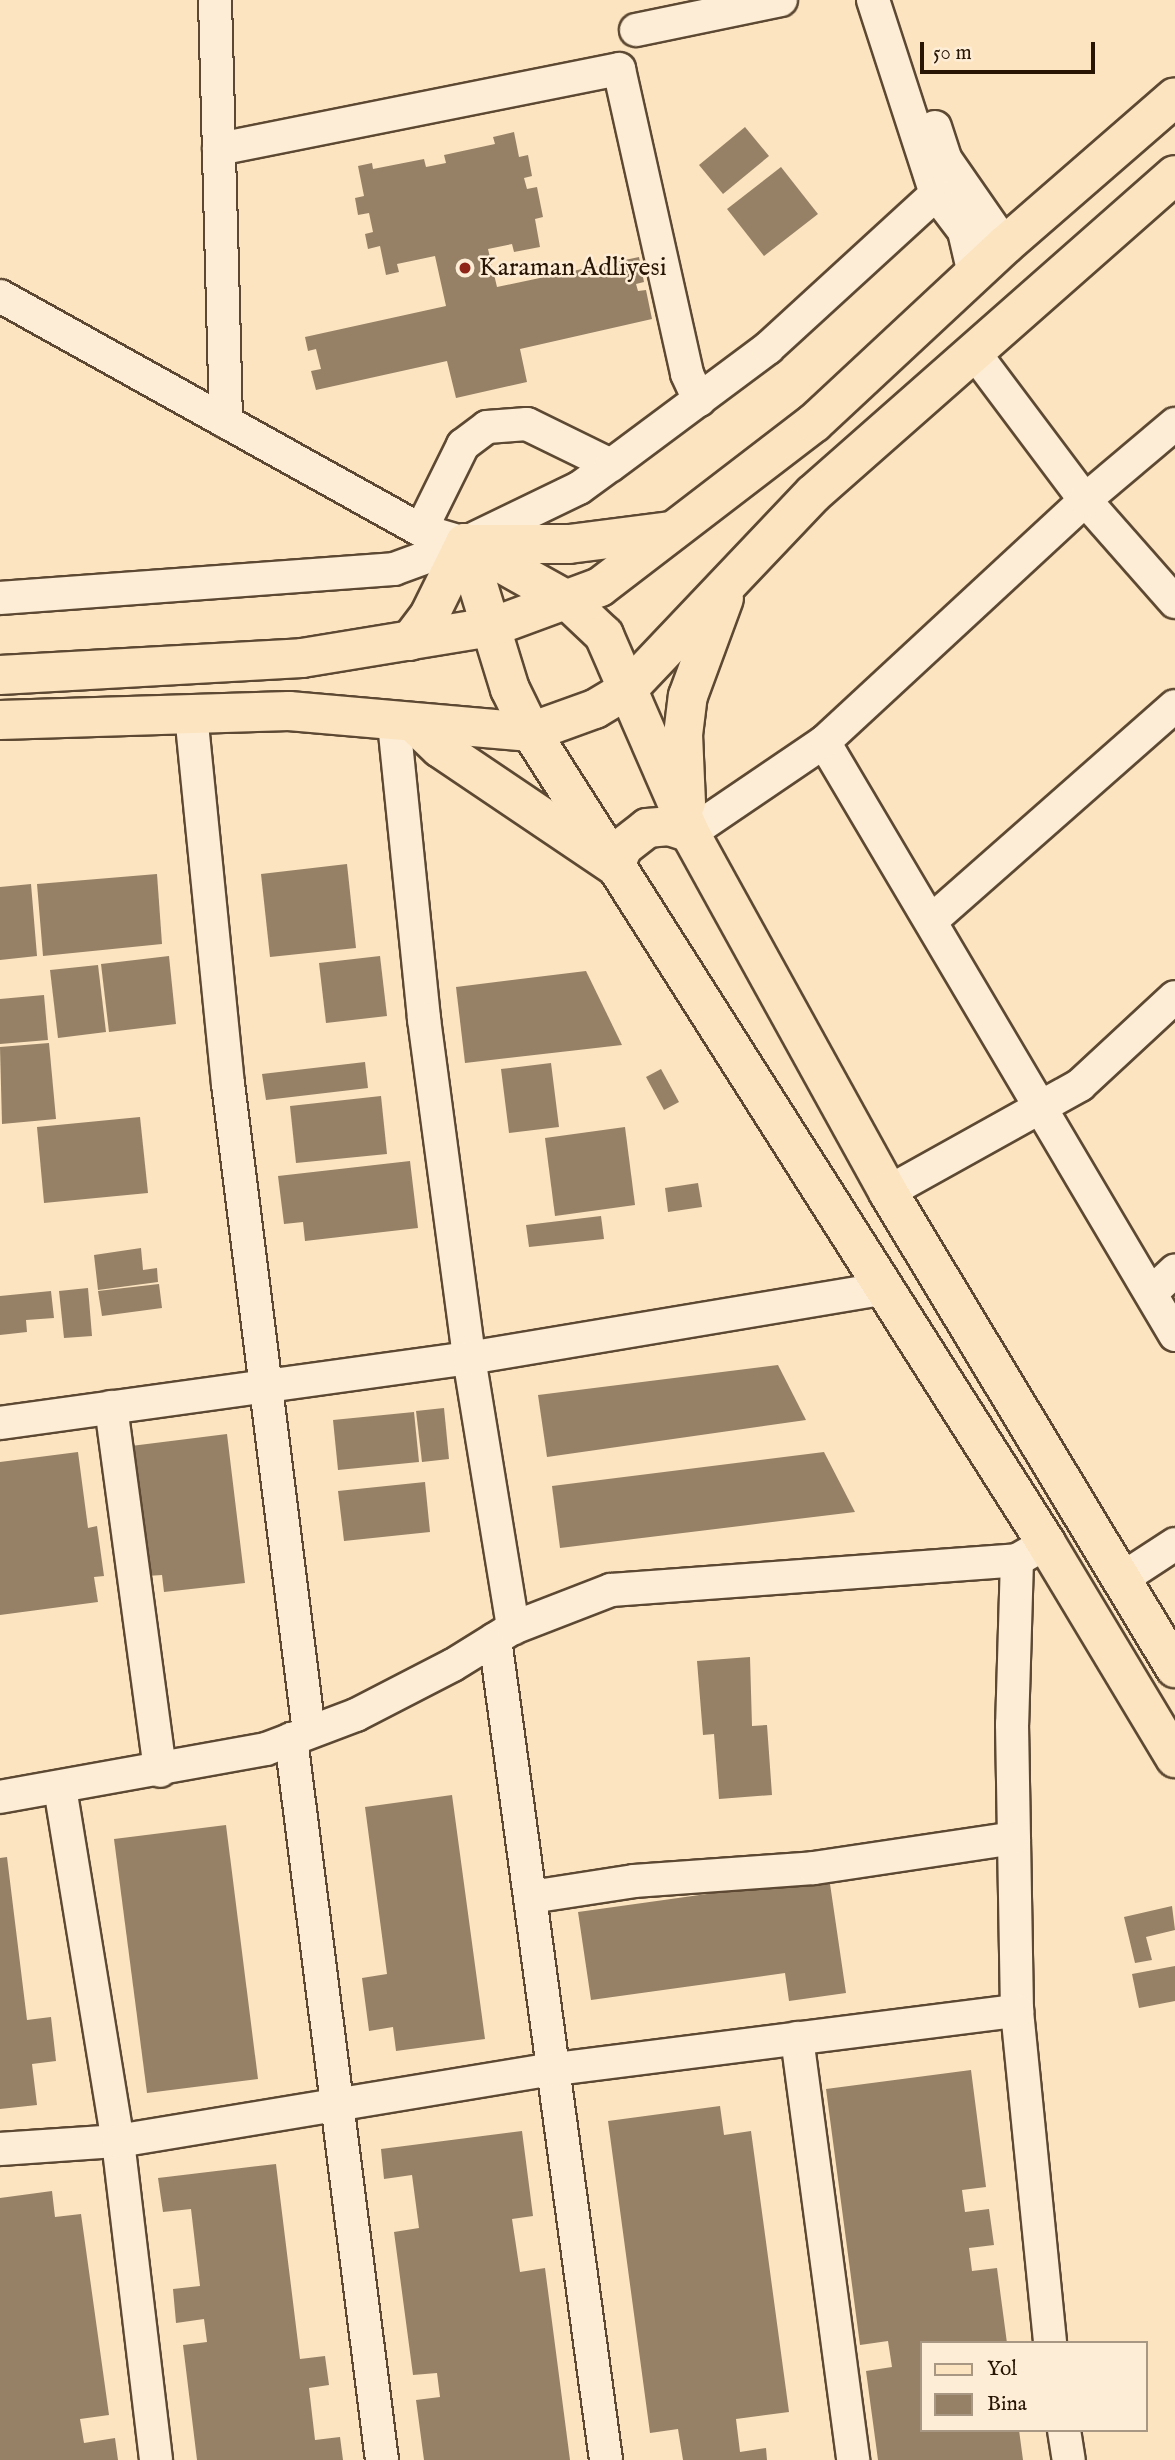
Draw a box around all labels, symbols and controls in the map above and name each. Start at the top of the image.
scale bar [923,28,1098,72]
text: 50 m [933,40,972,67]
place label: Karaman Adliyesi [479,252,667,284]
marker: Karaman Adliyesi [457,260,473,276]
legend [920,2341,1147,2432]
text: Yol [987,2356,1017,2383]
text: Bina [987,2391,1027,2418]

